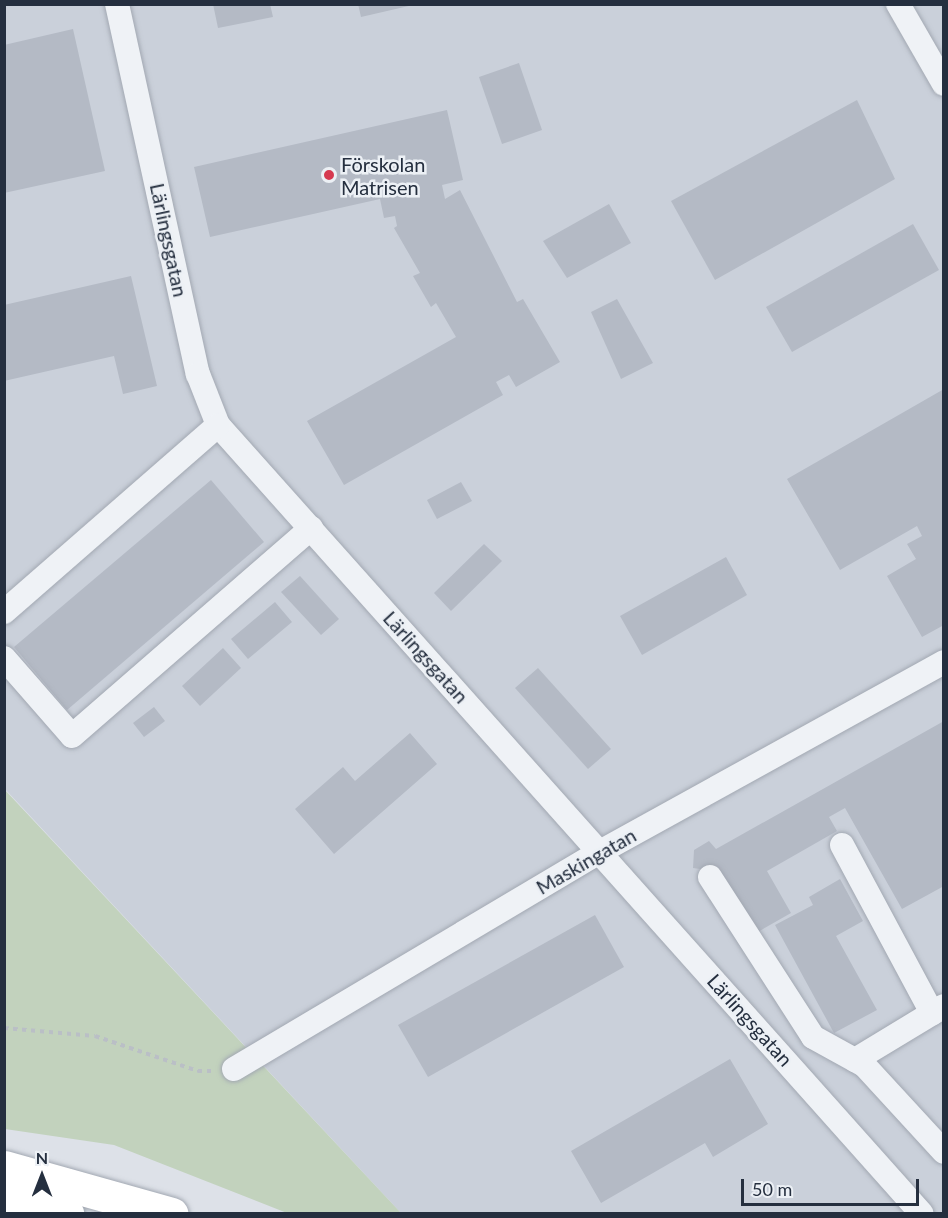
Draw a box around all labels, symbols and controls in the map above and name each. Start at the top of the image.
place label: Förskolan Matrisen [341,152,425,199]
marker: Förskolan Matrisen [322,168,336,182]
street label: Lärlingsgatan [145,181,193,299]
street label: Lärlingsgatan [378,606,474,708]
street label: Maskingatan [532,823,640,899]
street label: Lärlingsgatan [702,969,798,1071]
north arrow [12,1146,72,1206]
text: N [36,1148,48,1167]
scale bar [744,1167,922,1205]
text: 50 m [752,1178,792,1200]

